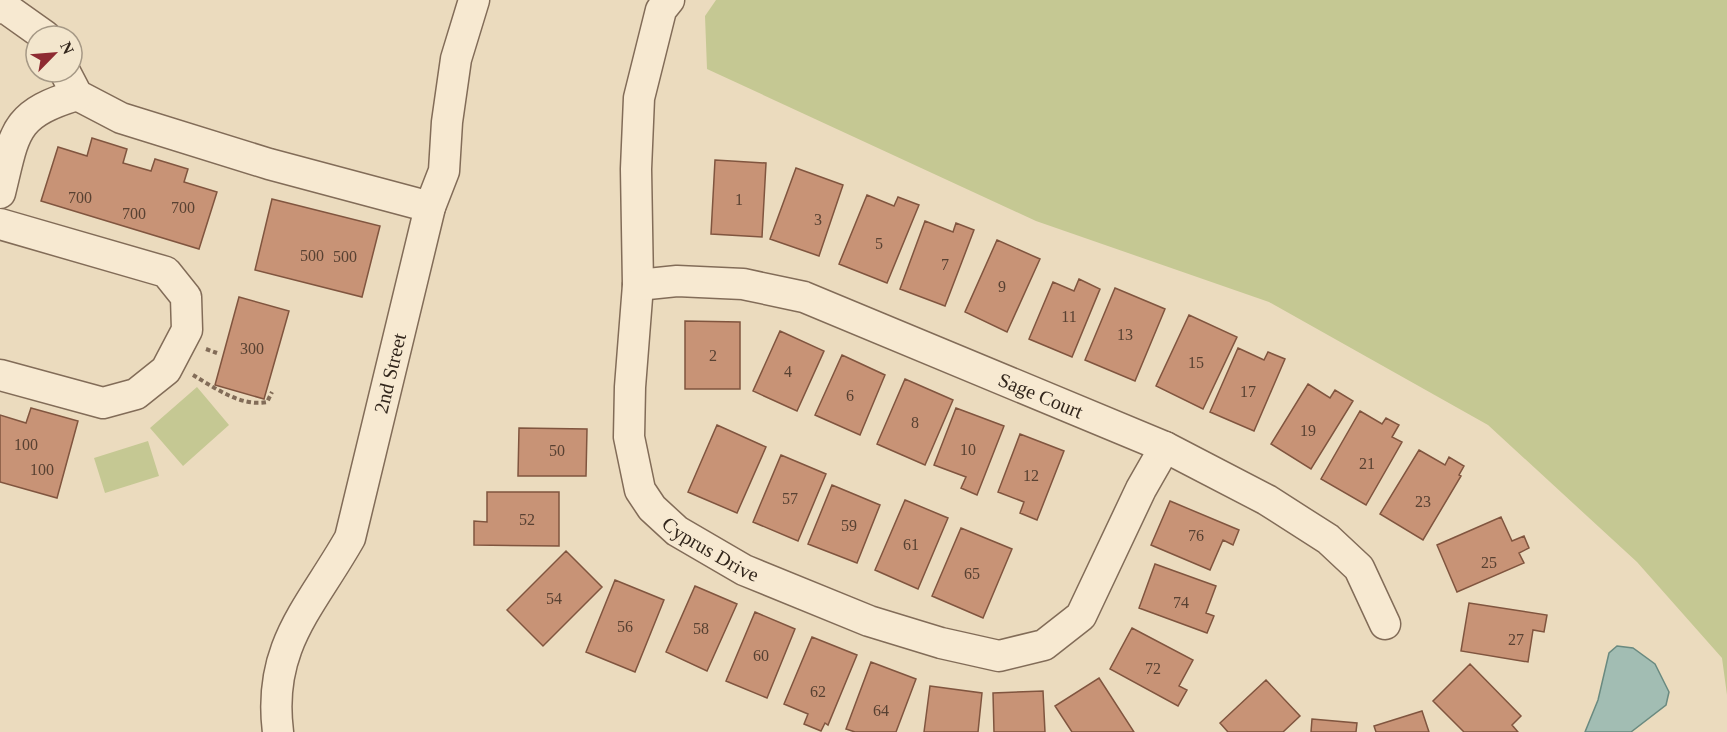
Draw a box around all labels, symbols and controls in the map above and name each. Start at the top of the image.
north arrow [24,24,84,84]
text: N [57,39,77,57]
house number: 700 [68,189,92,206]
house number: 1 [735,191,743,208]
house number: 700 [171,199,195,216]
house number: 700 [122,205,146,222]
house number: 3 [814,211,822,228]
house number: 5 [875,235,883,252]
house number: 500 [300,247,324,264]
house number: 500 [333,248,357,265]
house number: 7 [941,256,949,273]
house number: 9 [998,278,1006,295]
house number: 11 [1061,308,1077,325]
house number: 13 [1117,326,1133,343]
street label: 2nd Street [370,330,410,415]
house number: 300 [240,340,264,357]
house number: 2 [709,347,717,364]
house number: 15 [1188,354,1204,371]
house number: 4 [784,363,792,380]
street label: Sage Court [995,368,1087,423]
house number: 17 [1240,383,1256,400]
house number: 6 [846,387,854,404]
house number: 8 [911,414,919,431]
house number: 19 [1300,422,1316,439]
house number: 100 [14,436,38,453]
house number: 10 [960,441,976,458]
house number: 50 [549,442,565,459]
house number: 21 [1359,455,1375,472]
house number: 100 [30,461,54,478]
house number: 12 [1023,467,1039,484]
house number: 57 [782,490,798,507]
house number: 23 [1415,493,1431,510]
house number: 52 [519,511,535,528]
street label: Cyprus Drive [658,512,762,586]
house number: 59 [841,517,857,534]
house number: 76 [1188,527,1204,544]
house number: 61 [903,536,919,553]
house number: 25 [1481,554,1497,571]
house number: 65 [964,565,980,582]
house number: 54 [546,590,562,607]
house number: 74 [1173,594,1189,611]
house number: 56 [617,618,633,635]
house number: 58 [693,620,709,637]
house number: 27 [1508,631,1524,648]
house number: 60 [753,647,769,664]
house number: 72 [1145,660,1161,677]
house number: 62 [810,683,826,700]
house number: 64 [873,702,889,719]

